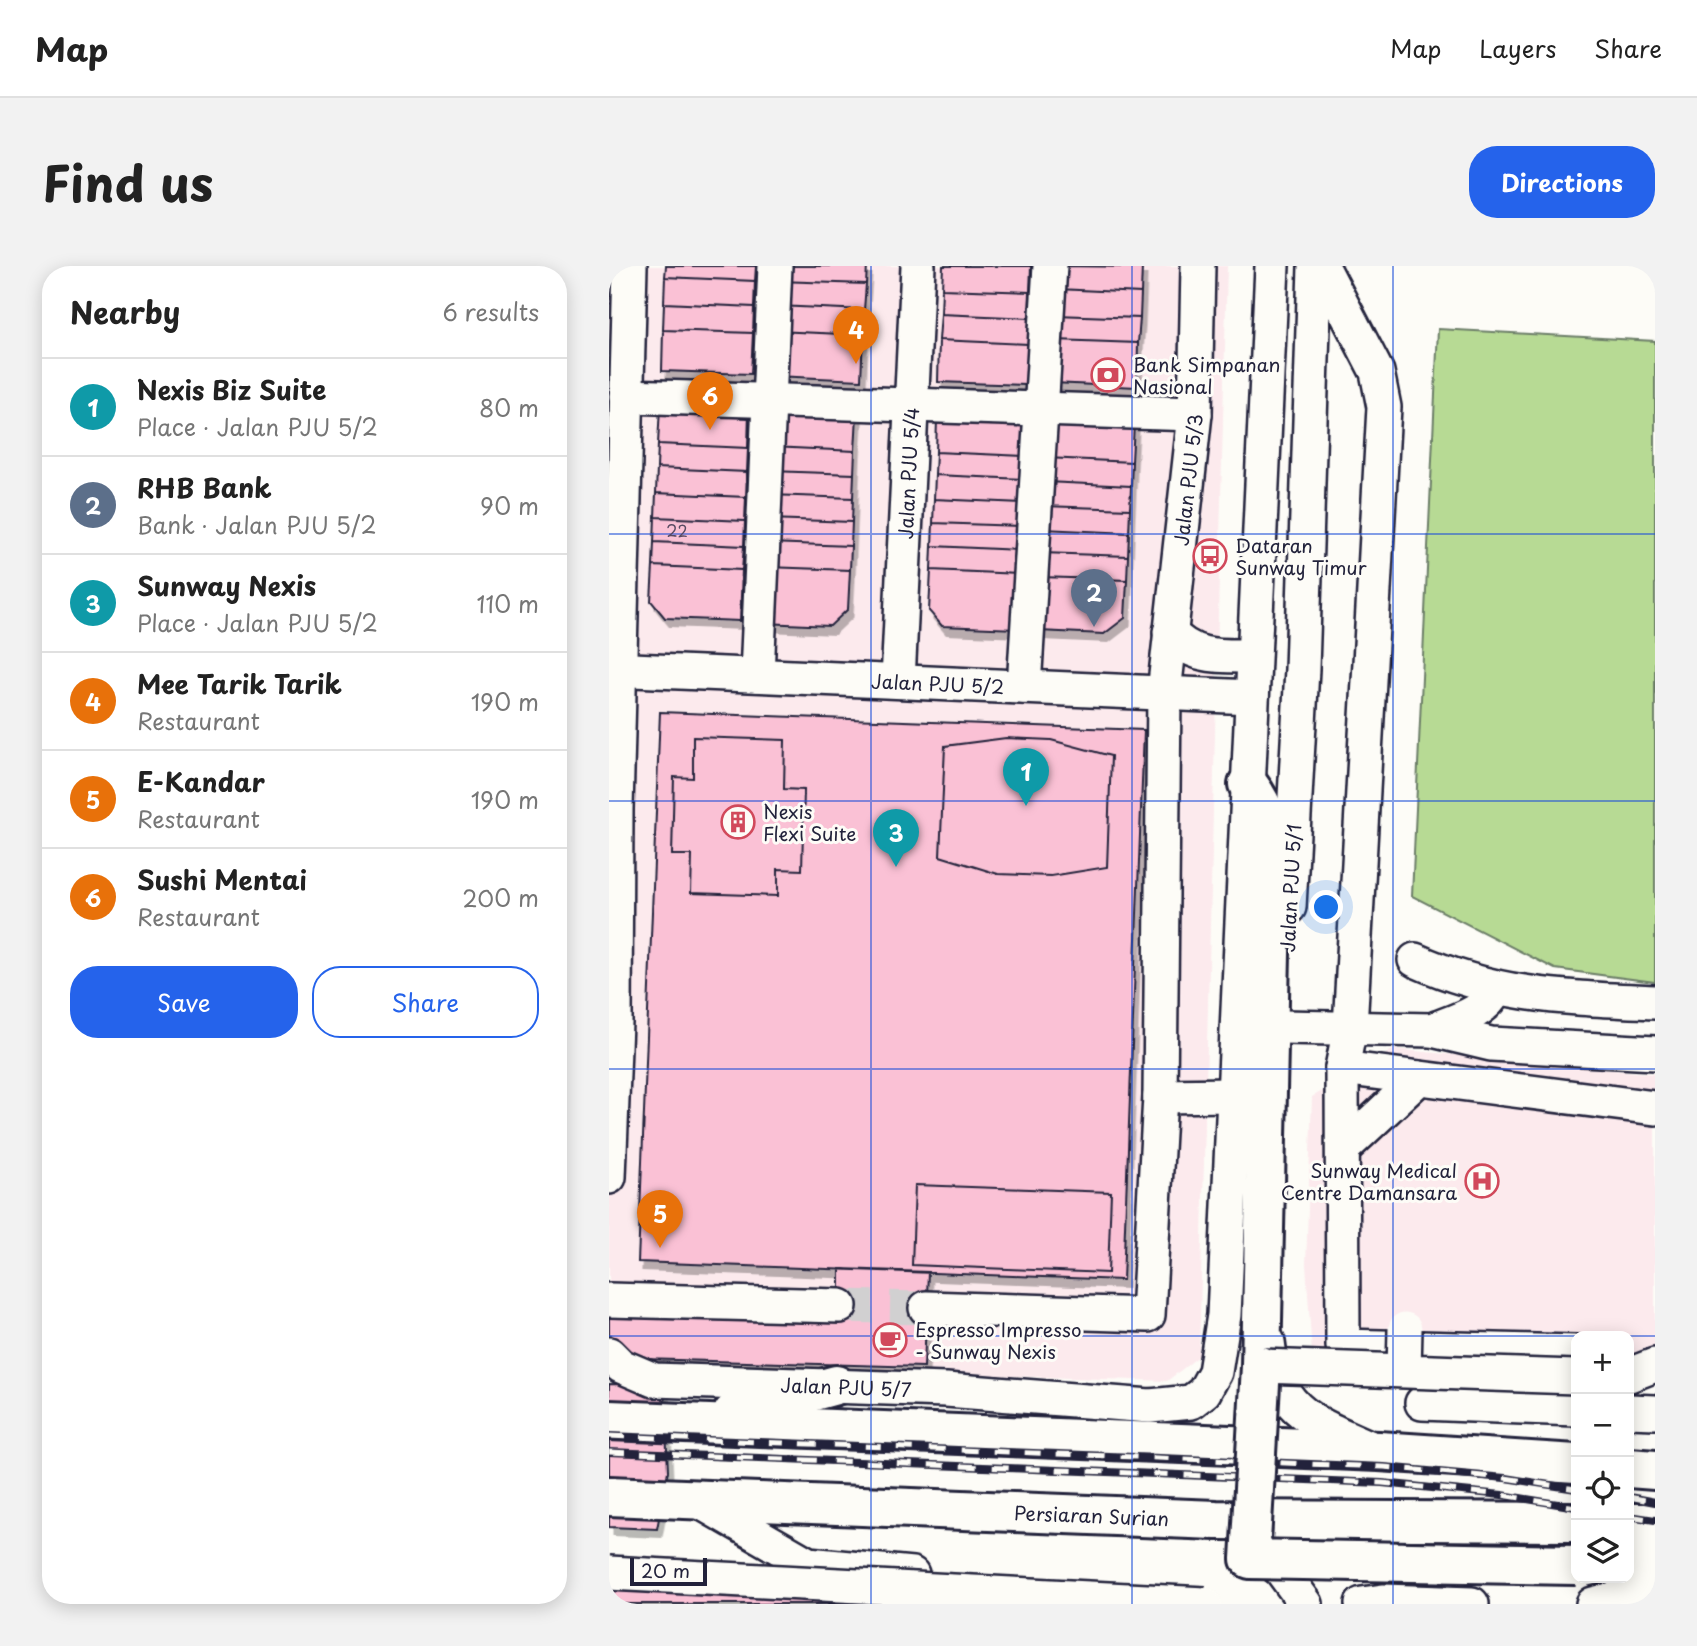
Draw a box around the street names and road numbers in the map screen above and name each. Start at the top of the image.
street label: Jalan PJU 5/4 [891,407,925,540]
street label: Jalan PJU 5/3 [1166,412,1209,547]
street label: Jalan PJU 5/2 [871,666,1005,700]
street label: Jalan PJU 5/1 [1273,823,1307,953]
street label: Jalan PJU 5/7 [780,1370,912,1403]
street label: Persiaran Surian [1014,1498,1170,1532]

